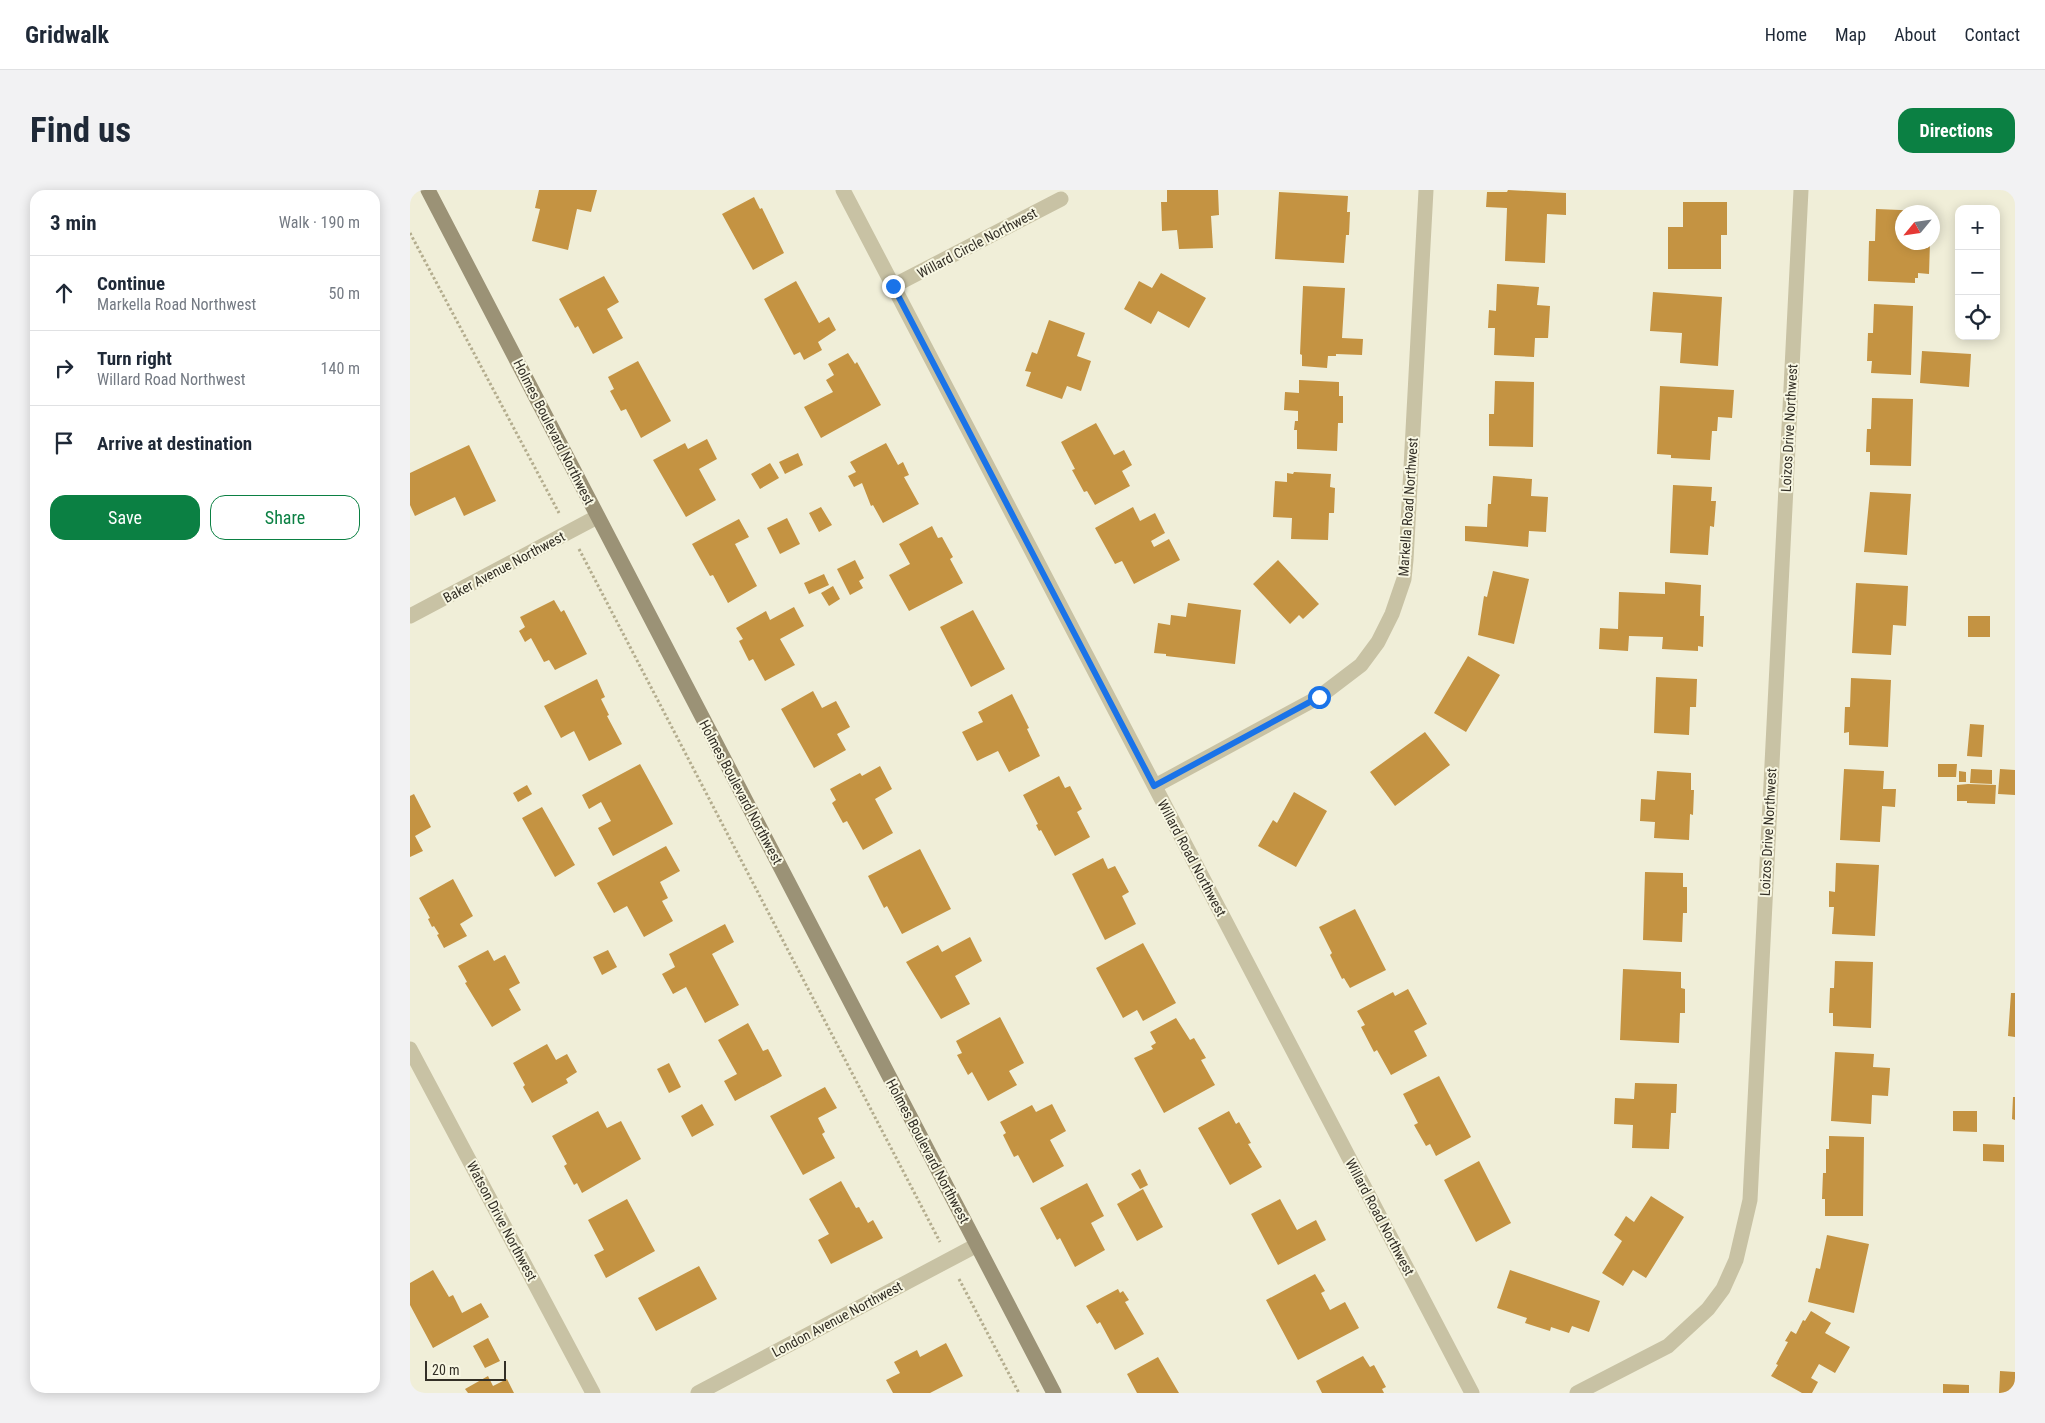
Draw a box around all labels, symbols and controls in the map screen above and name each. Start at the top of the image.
text: Gridwalk [25,21,109,49]
text: Home [1765,24,1807,45]
text: Map [1835,24,1866,45]
text: About [1894,24,1936,45]
text: Contact [1964,24,2020,45]
button: Directions [1898,108,2015,153]
text: Find us [30,110,131,151]
street label: Willard Circle Northwest [914,205,1040,281]
north arrow [1895,205,1940,250]
map controls [1955,205,2000,340]
button: + [1955,205,2000,250]
text: 3 min [50,211,97,235]
text: Walk · 190 m [279,213,360,232]
button: − [1955,250,2000,295]
text: Continue [97,272,165,295]
route end [882,275,905,298]
icon: ahead [50,279,78,307]
text: 50 m [328,284,360,303]
text: Markella Road Northwest [97,295,256,314]
button: locate [1955,295,2000,340]
text: Turn right [97,347,172,370]
icon: right [50,354,78,382]
street label: Holmes Boulevard Northwest [510,357,598,507]
text: 140 m [321,359,360,378]
street label: Loizos Drive Northwest [1778,364,1800,492]
text: Willard Road Northwest [97,370,246,389]
icon: arrive [50,429,78,457]
text: Arrive at destination [97,432,252,455]
street label: Markella Road Northwest [1395,437,1421,577]
button: Save [50,495,200,540]
button: Share [210,495,360,540]
street label: Baker Avenue Northwest [440,528,568,606]
route start [1308,686,1331,709]
street label: Holmes Boulevard Northwest [696,717,786,867]
street label: Loizos Drive Northwest [1757,768,1779,896]
street label: Willard Road Northwest [1154,797,1230,919]
street label: Holmes Boulevard Northwest [883,1076,973,1226]
street label: Willard Road Northwest [1342,1156,1418,1278]
street label: Watson Drive Northwest [464,1158,540,1284]
street label: London Avenue Northwest [769,1278,905,1360]
scale bar [425,1358,506,1381]
text: 20 m [432,1362,460,1378]

